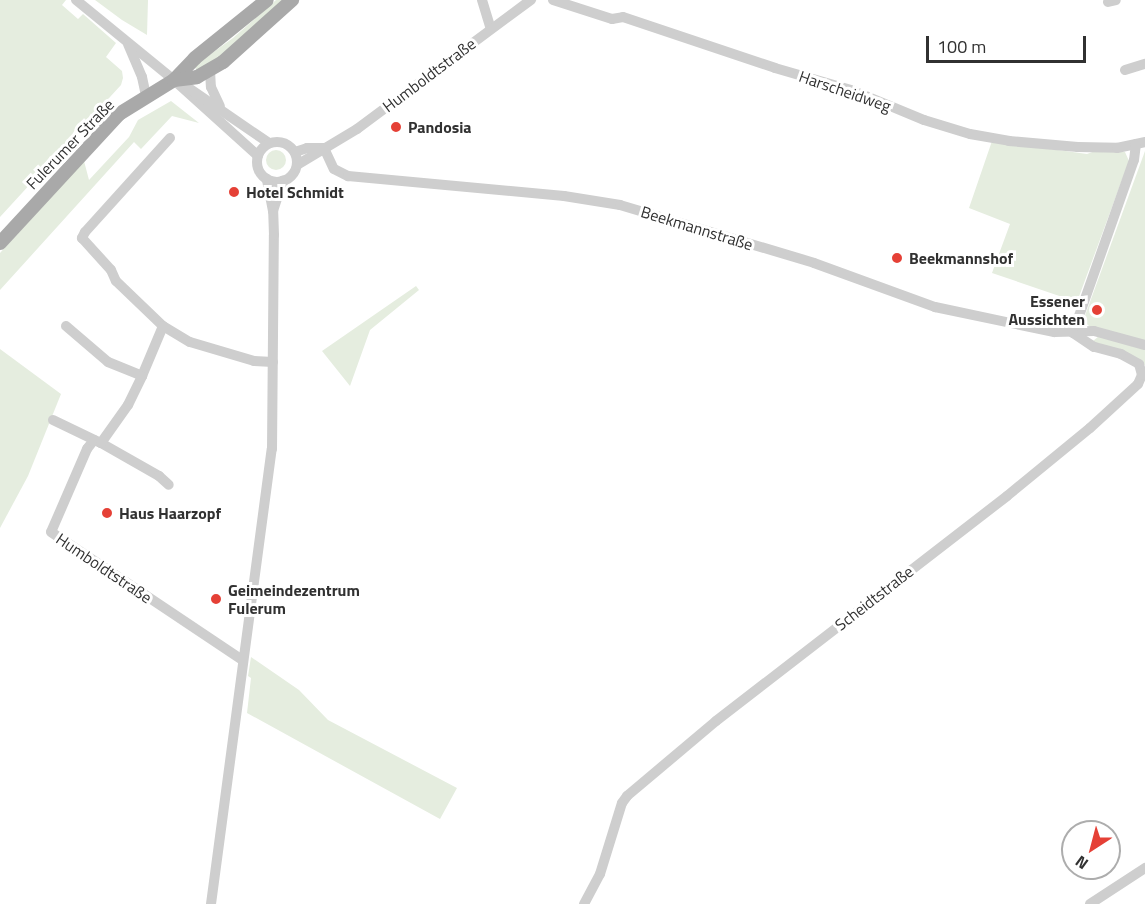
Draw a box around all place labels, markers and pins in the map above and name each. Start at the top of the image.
place label: Pandosia [408,117,472,137]
marker: Pandosia [389,120,403,134]
place label: Hotel Schmidt [246,182,344,202]
marker: Hotel Schmidt [227,185,241,199]
place label: Beekmannshof [909,248,1013,268]
marker: Beekmannshof [890,251,904,265]
place label: Essener Aussichten [1008,291,1085,329]
marker: Essener Aussichten [1090,303,1104,317]
place label: Haus Haarzopf [119,503,221,523]
marker: Haus Haarzopf [100,506,114,520]
place label: Geimeindezentrum Fulerum [228,580,360,618]
marker: Geimeindezentrum Fulerum [209,592,223,606]

